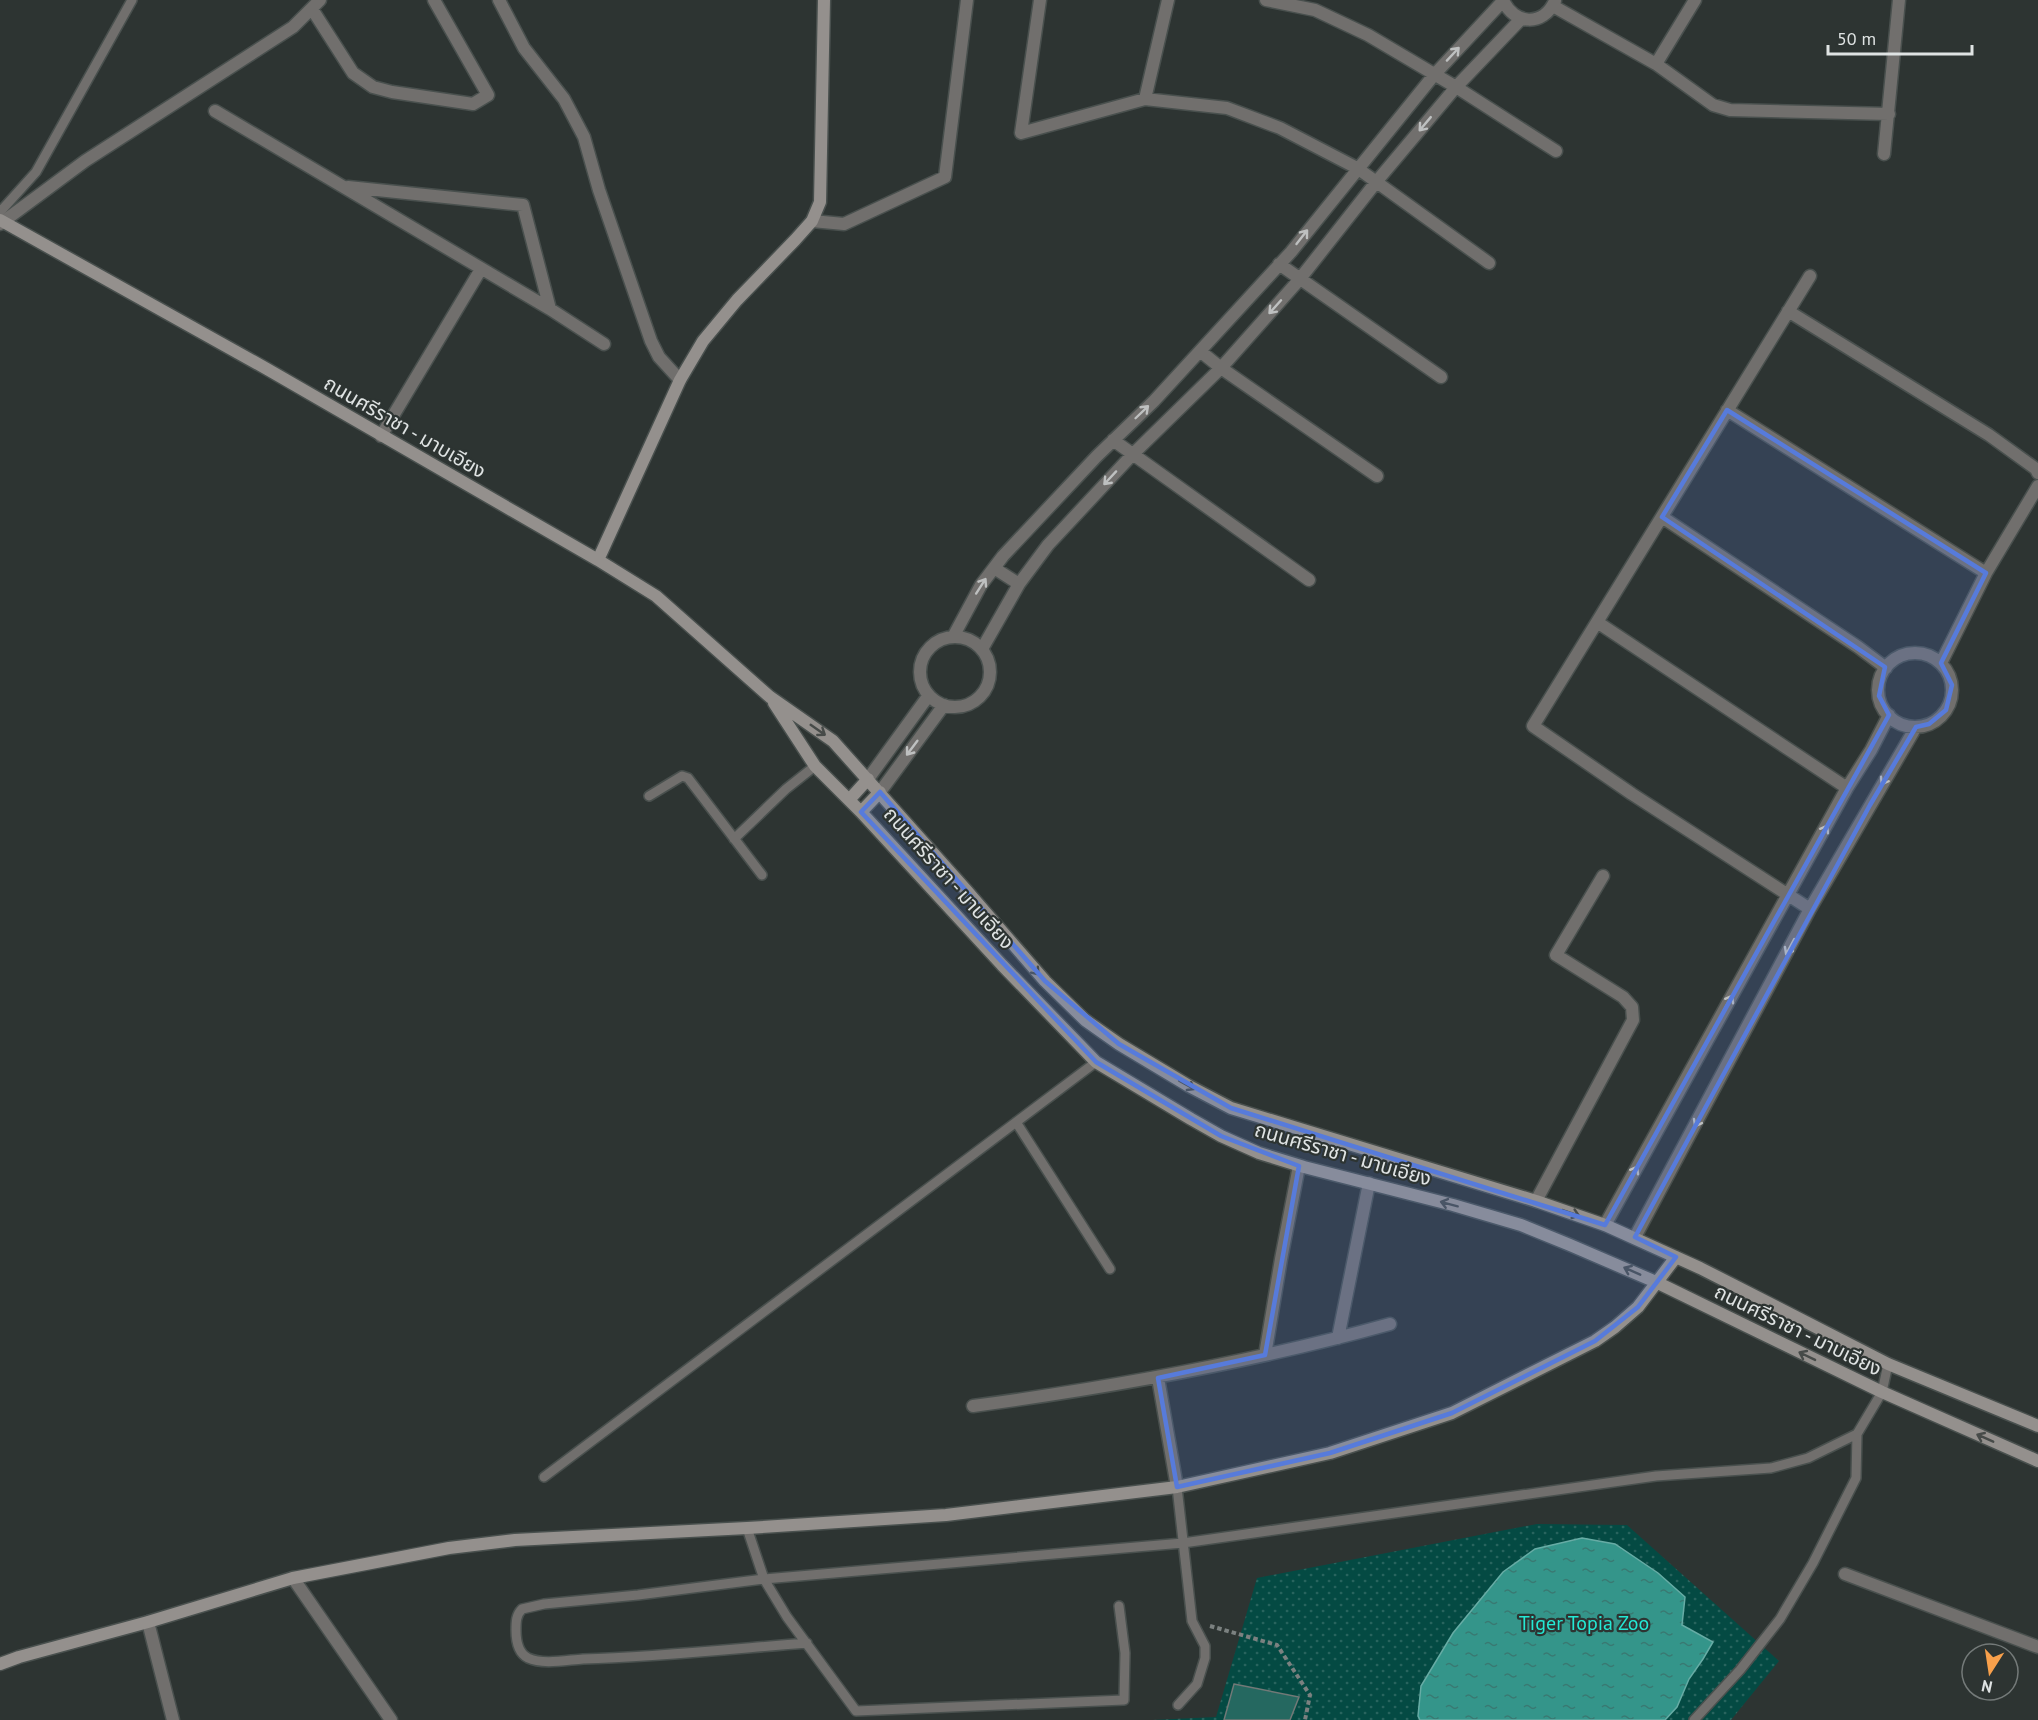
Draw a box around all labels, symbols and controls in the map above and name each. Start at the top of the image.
scale bar [1828,18,1972,56]
text: 50 m [1837,27,1876,50]
one-way arrow [1445,47,1460,62]
one-way arrow [1418,116,1432,131]
one-way arrow [1296,230,1309,246]
one-way arrow [1268,300,1282,315]
street label: ถนนศรีราชา - มาบเอียง [319,370,491,484]
one-way arrow [1135,405,1150,419]
one-way arrow [1103,470,1118,485]
one-way arrow [976,578,988,595]
one-way arrow [809,724,826,736]
one-way arrow [906,740,918,756]
one-way arrow [1880,768,1892,785]
street label: ถนนศรีราชา - มาบเอียง [878,801,1020,955]
one-way arrow [1817,824,1829,841]
one-way arrow [1784,937,1795,955]
one-way arrow [1026,960,1040,975]
one-way arrow [1722,995,1734,1012]
one-way arrow [1178,1080,1196,1091]
one-way arrow [1692,1109,1704,1127]
street label: ถนนศรีราชา - มาบเอียง [1252,1116,1434,1192]
one-way arrow [1628,1165,1639,1183]
one-way arrow [1440,1198,1459,1209]
one-way arrow [1561,1208,1580,1219]
one-way arrow [1623,1265,1641,1277]
street label: ถนนศรีราชา - มาบเอียง [1710,1278,1886,1382]
one-way arrow [1799,1350,1817,1361]
one-way arrow [1976,1431,1994,1443]
park label: Tiger Topia Zoo [1519,1610,1649,1636]
north arrow [1960,1642,2020,1702]
text: N [1980,1676,1994,1698]

